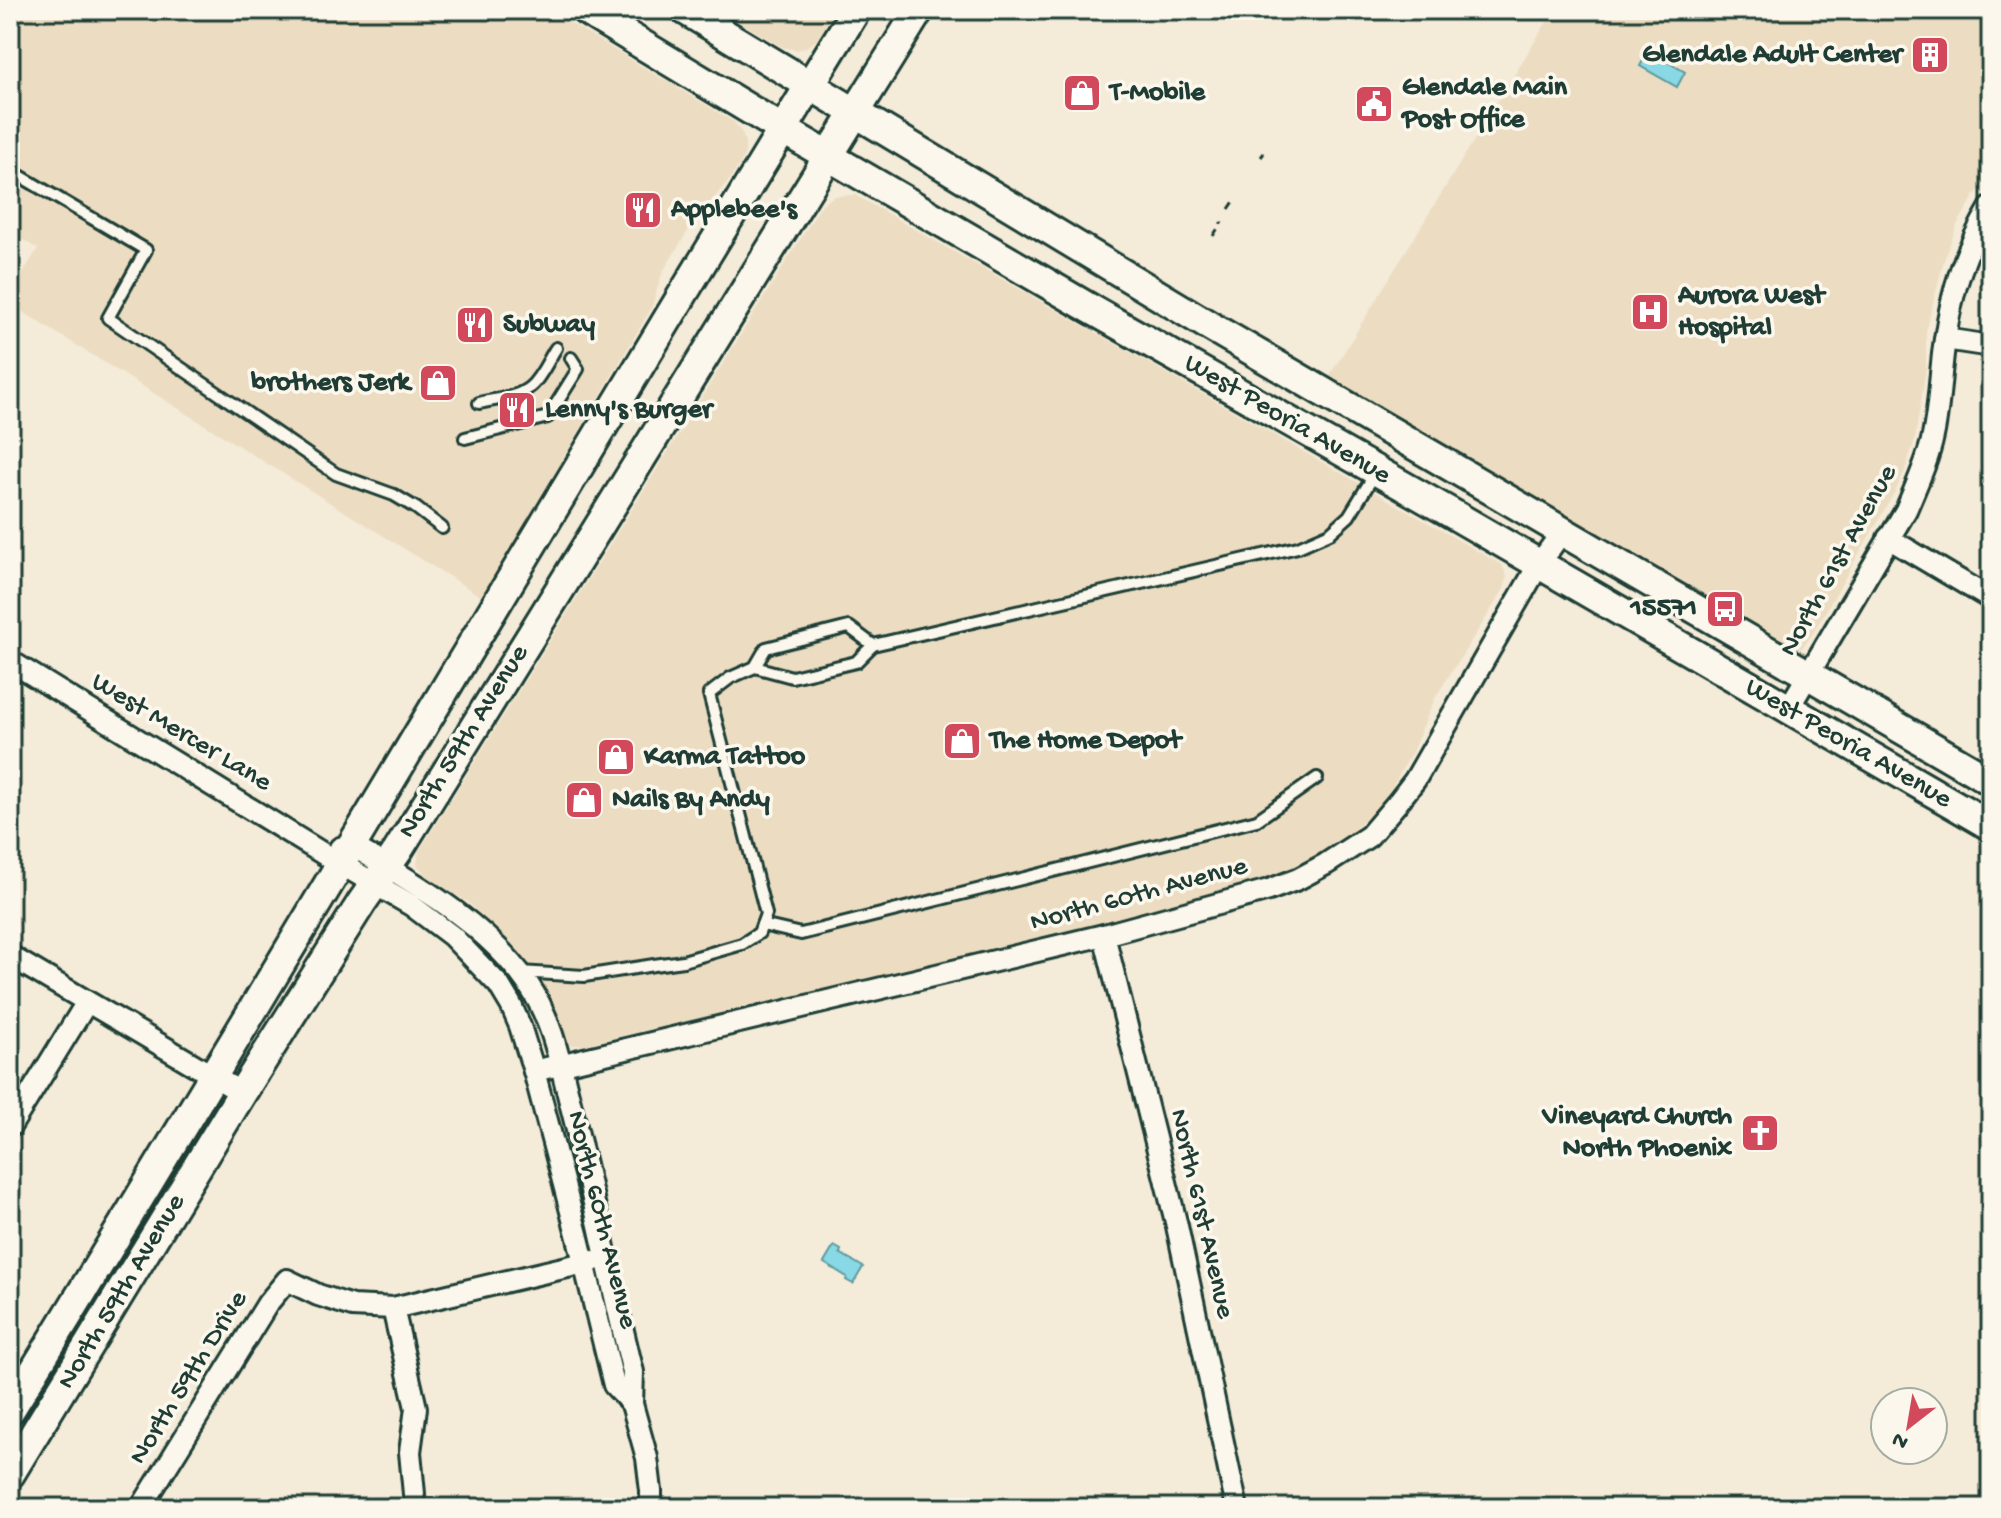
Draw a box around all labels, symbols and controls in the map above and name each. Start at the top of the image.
building icon: Glendale Adult Center [1909,34,1951,76]
place label: Glendale Adult Center [1642,39,1905,72]
shop icon: T-Mobile [1061,72,1103,114]
place label: Glendale Main Post Office [1400,72,1568,137]
place label: T-Mobile [1108,77,1207,110]
public building icon: Glendale Main Post Office [1353,83,1395,125]
restaurant icon: Applebee's [622,189,664,231]
place label: Applebee's [670,194,798,227]
place label: Aurora West Hospital [1677,280,1827,345]
hospital icon: Aurora West Hospital [1629,291,1671,333]
restaurant icon: Subway [454,304,496,346]
place label: Subway [503,309,595,342]
street label: West Peoria Avenue [1178,347,1397,493]
shop icon: brothers Jerk [417,362,459,404]
place label: brothers Jerk [250,367,414,400]
restaurant icon: Lenny's Burger [496,389,538,431]
place label: Lenny's Burger [545,394,715,427]
street label: North 61st Avenue [1773,459,1906,663]
bus stop icon: 15571 [1704,588,1746,630]
place label: 15571 [1629,593,1697,626]
street label: North 59th Avenue [391,639,537,845]
street label: West Mercer Lane [85,666,278,800]
street label: West Peoria Avenue [1739,671,1958,817]
shop icon: The Home Depot [941,720,983,762]
place label: The Home Depot [988,725,1183,758]
shop icon: Karma Tattoo [595,736,637,778]
place label: Karma Tattoo [643,741,806,774]
shop icon: Nails By Andy [563,779,605,821]
place label: Nails By Andy [612,784,770,817]
street label: North 60th Avenue [1027,850,1252,940]
place label: Vineyard Church North Phoenix [1541,1101,1732,1166]
street label: North 61st Avenue [1161,1106,1241,1322]
street label: North 60th Avenue [558,1108,644,1333]
church icon: Vineyard Church North Phoenix [1739,1112,1781,1154]
street label: North 59th Avenue [51,1188,194,1396]
street label: North 59th Drive [122,1285,256,1471]
north arrow [1869,1386,1949,1466]
text: N [1888,1425,1914,1455]

